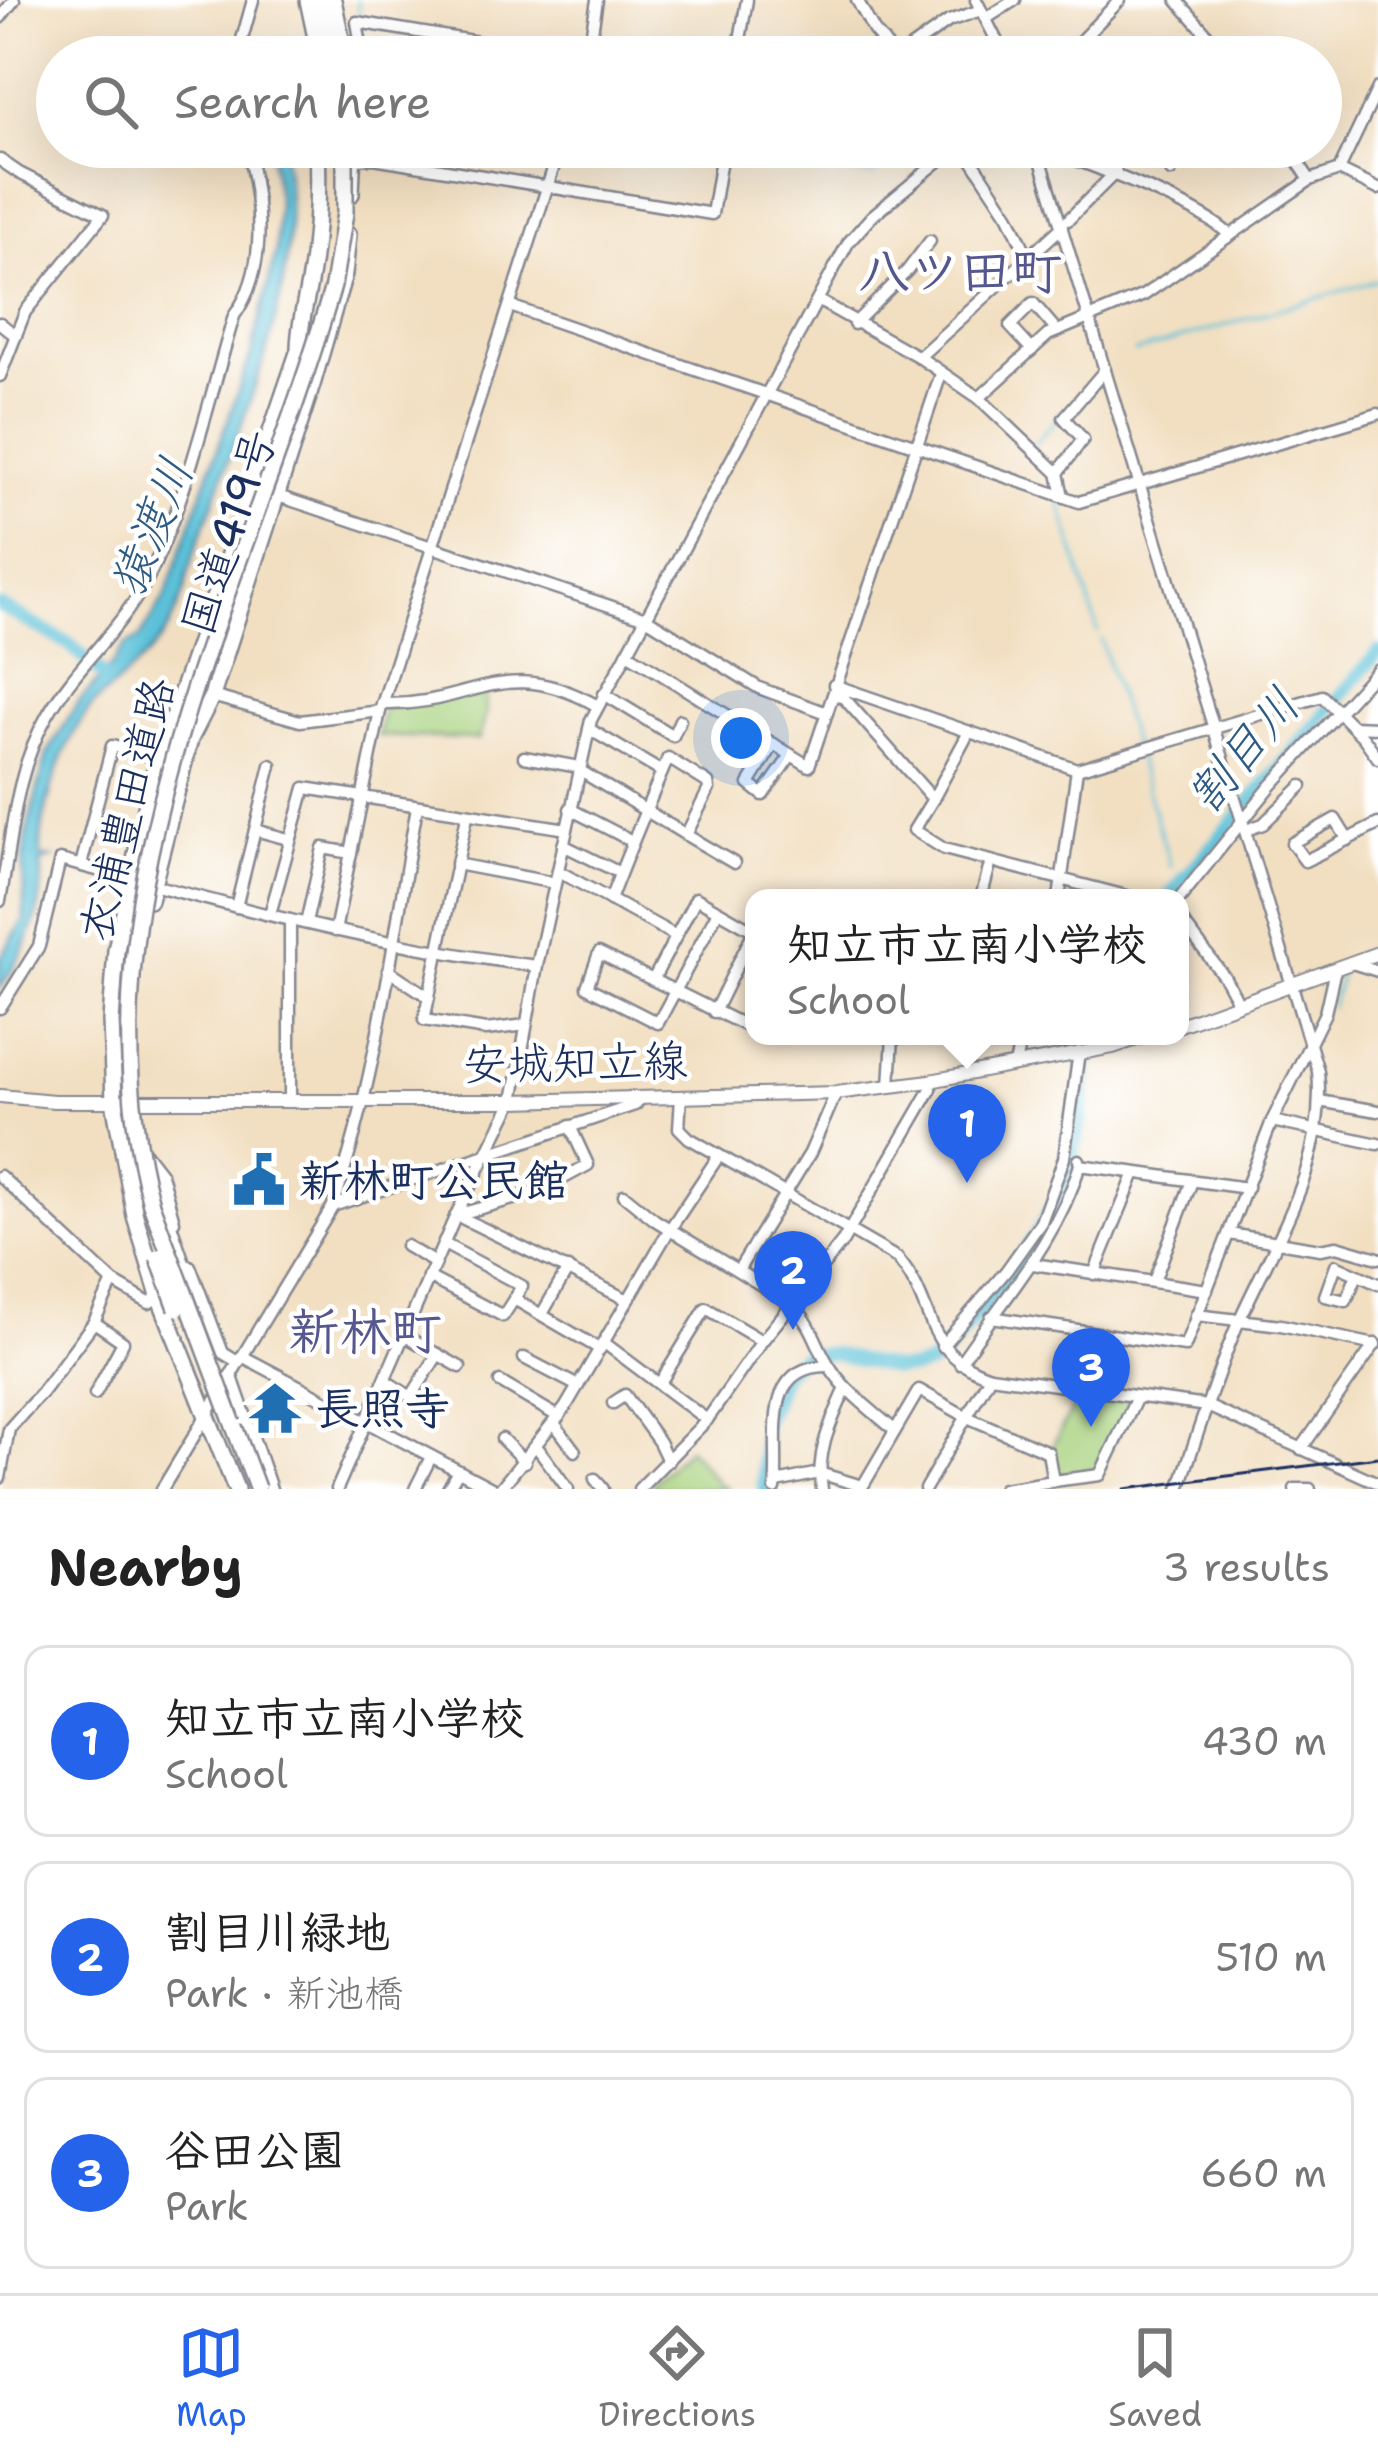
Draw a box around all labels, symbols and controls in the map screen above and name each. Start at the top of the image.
search box [36,36,1342,168]
icon: search [78,69,144,135]
text: Search here [174,72,431,132]
district label: 八ツ田町 [858,237,1062,305]
street label: 国道419号 [167,422,289,642]
water label: 猿渡川 [94,448,208,606]
street label: 衣浦豊田道路 [64,671,188,947]
water label: 割目川 [1172,674,1314,826]
your location [711,708,771,768]
popup [745,889,1189,1045]
text: 知立市立南小学校 [787,914,1147,974]
text: School [787,974,910,1026]
street label: 安城知立線 [462,1030,688,1094]
pin: 1 [928,1084,1006,1183]
place label: 新林町公民館 [299,1150,569,1210]
public building icon: 新林町公民館 [230,1151,288,1209]
pin: 2 [754,1231,832,1330]
district label: 新林町 [288,1297,442,1365]
pin: 3 [1052,1328,1130,1427]
place label: 長照寺 [315,1378,450,1438]
temple icon: 長照寺 [246,1379,304,1437]
text: Nearby [48,1533,243,1601]
text: 3 results [1163,1541,1330,1593]
text: 知立市立南小学校 [165,1688,525,1748]
text: 1 [81,1715,99,1767]
text: 430 m [1202,1715,1327,1767]
text: School [165,1748,288,1800]
text: 割目川緑地 [165,1902,390,1962]
text: 2 [76,1931,104,1983]
text: 510 m [1215,1931,1327,1983]
text: Park · 新池橋 [165,1967,403,2019]
text: 谷田公園 [165,2120,345,2180]
text: 3 [76,2147,104,2199]
text: 660 m [1200,2147,1327,2199]
text: Park [165,2180,249,2232]
tab: Map [176,2320,247,2437]
tab: Directions [599,2320,756,2437]
tab: Saved [1108,2320,1202,2437]

